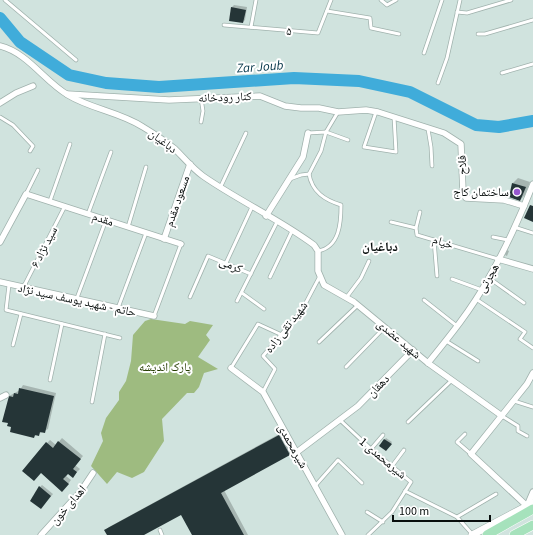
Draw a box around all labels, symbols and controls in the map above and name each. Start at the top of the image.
street label: ۵ [286,23,292,40]
water label: Zar Joub [235,56,284,78]
street label: کنار رودخانه [198,88,252,107]
street label: دباغیان [145,125,181,158]
street label: فلاح [454,155,471,175]
street label: مسعود مقدم [161,173,194,229]
place label: ساختمان کاج [453,184,509,201]
marker: ساختمان کاج [512,187,522,197]
street label: مقدم [90,208,116,231]
street label: سید نژاد ۶ [27,224,62,271]
street label: خیام [430,231,456,254]
district label: دباغیان [362,238,398,256]
street label: کرمی [217,253,245,278]
street label: هجرتی [473,260,504,296]
street label: حاتم - شهید یوسف سید نژاد [16,280,138,321]
street label: شهید تقی زاده [261,298,312,357]
street label: شهید عضدی [373,316,425,363]
park label: پارک اندیشه [139,359,192,376]
street label: دهقان [363,371,393,402]
street label: شیرمحمدی [273,421,312,472]
street label: شیرمحمدی 1 [355,434,410,483]
street label: اهدای خون [46,482,90,529]
scale bar [393,497,490,523]
text: 100 m [399,503,429,520]

